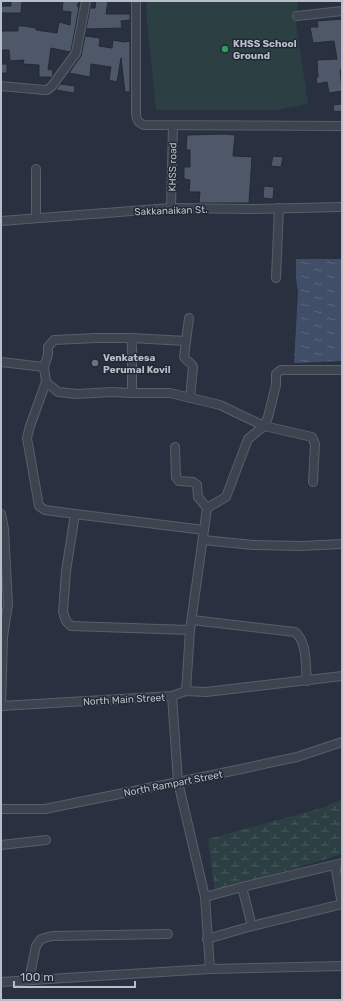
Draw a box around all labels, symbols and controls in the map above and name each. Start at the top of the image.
place label: KHSS School Ground [233,38,297,62]
marker: KHSS School Ground [220,44,230,54]
street label: KHSS road [167,142,179,192]
street label: Sakkanaikan St. [134,204,208,218]
place label: Venkatesa Perumal Kovil [103,352,171,376]
marker: Venkatesa Perumal Kovil [90,358,100,368]
street label: North Main Street [83,692,166,708]
street label: North Rampart Street [123,768,224,799]
scale bar [14,963,135,989]
text: 100 m [20,970,54,984]

